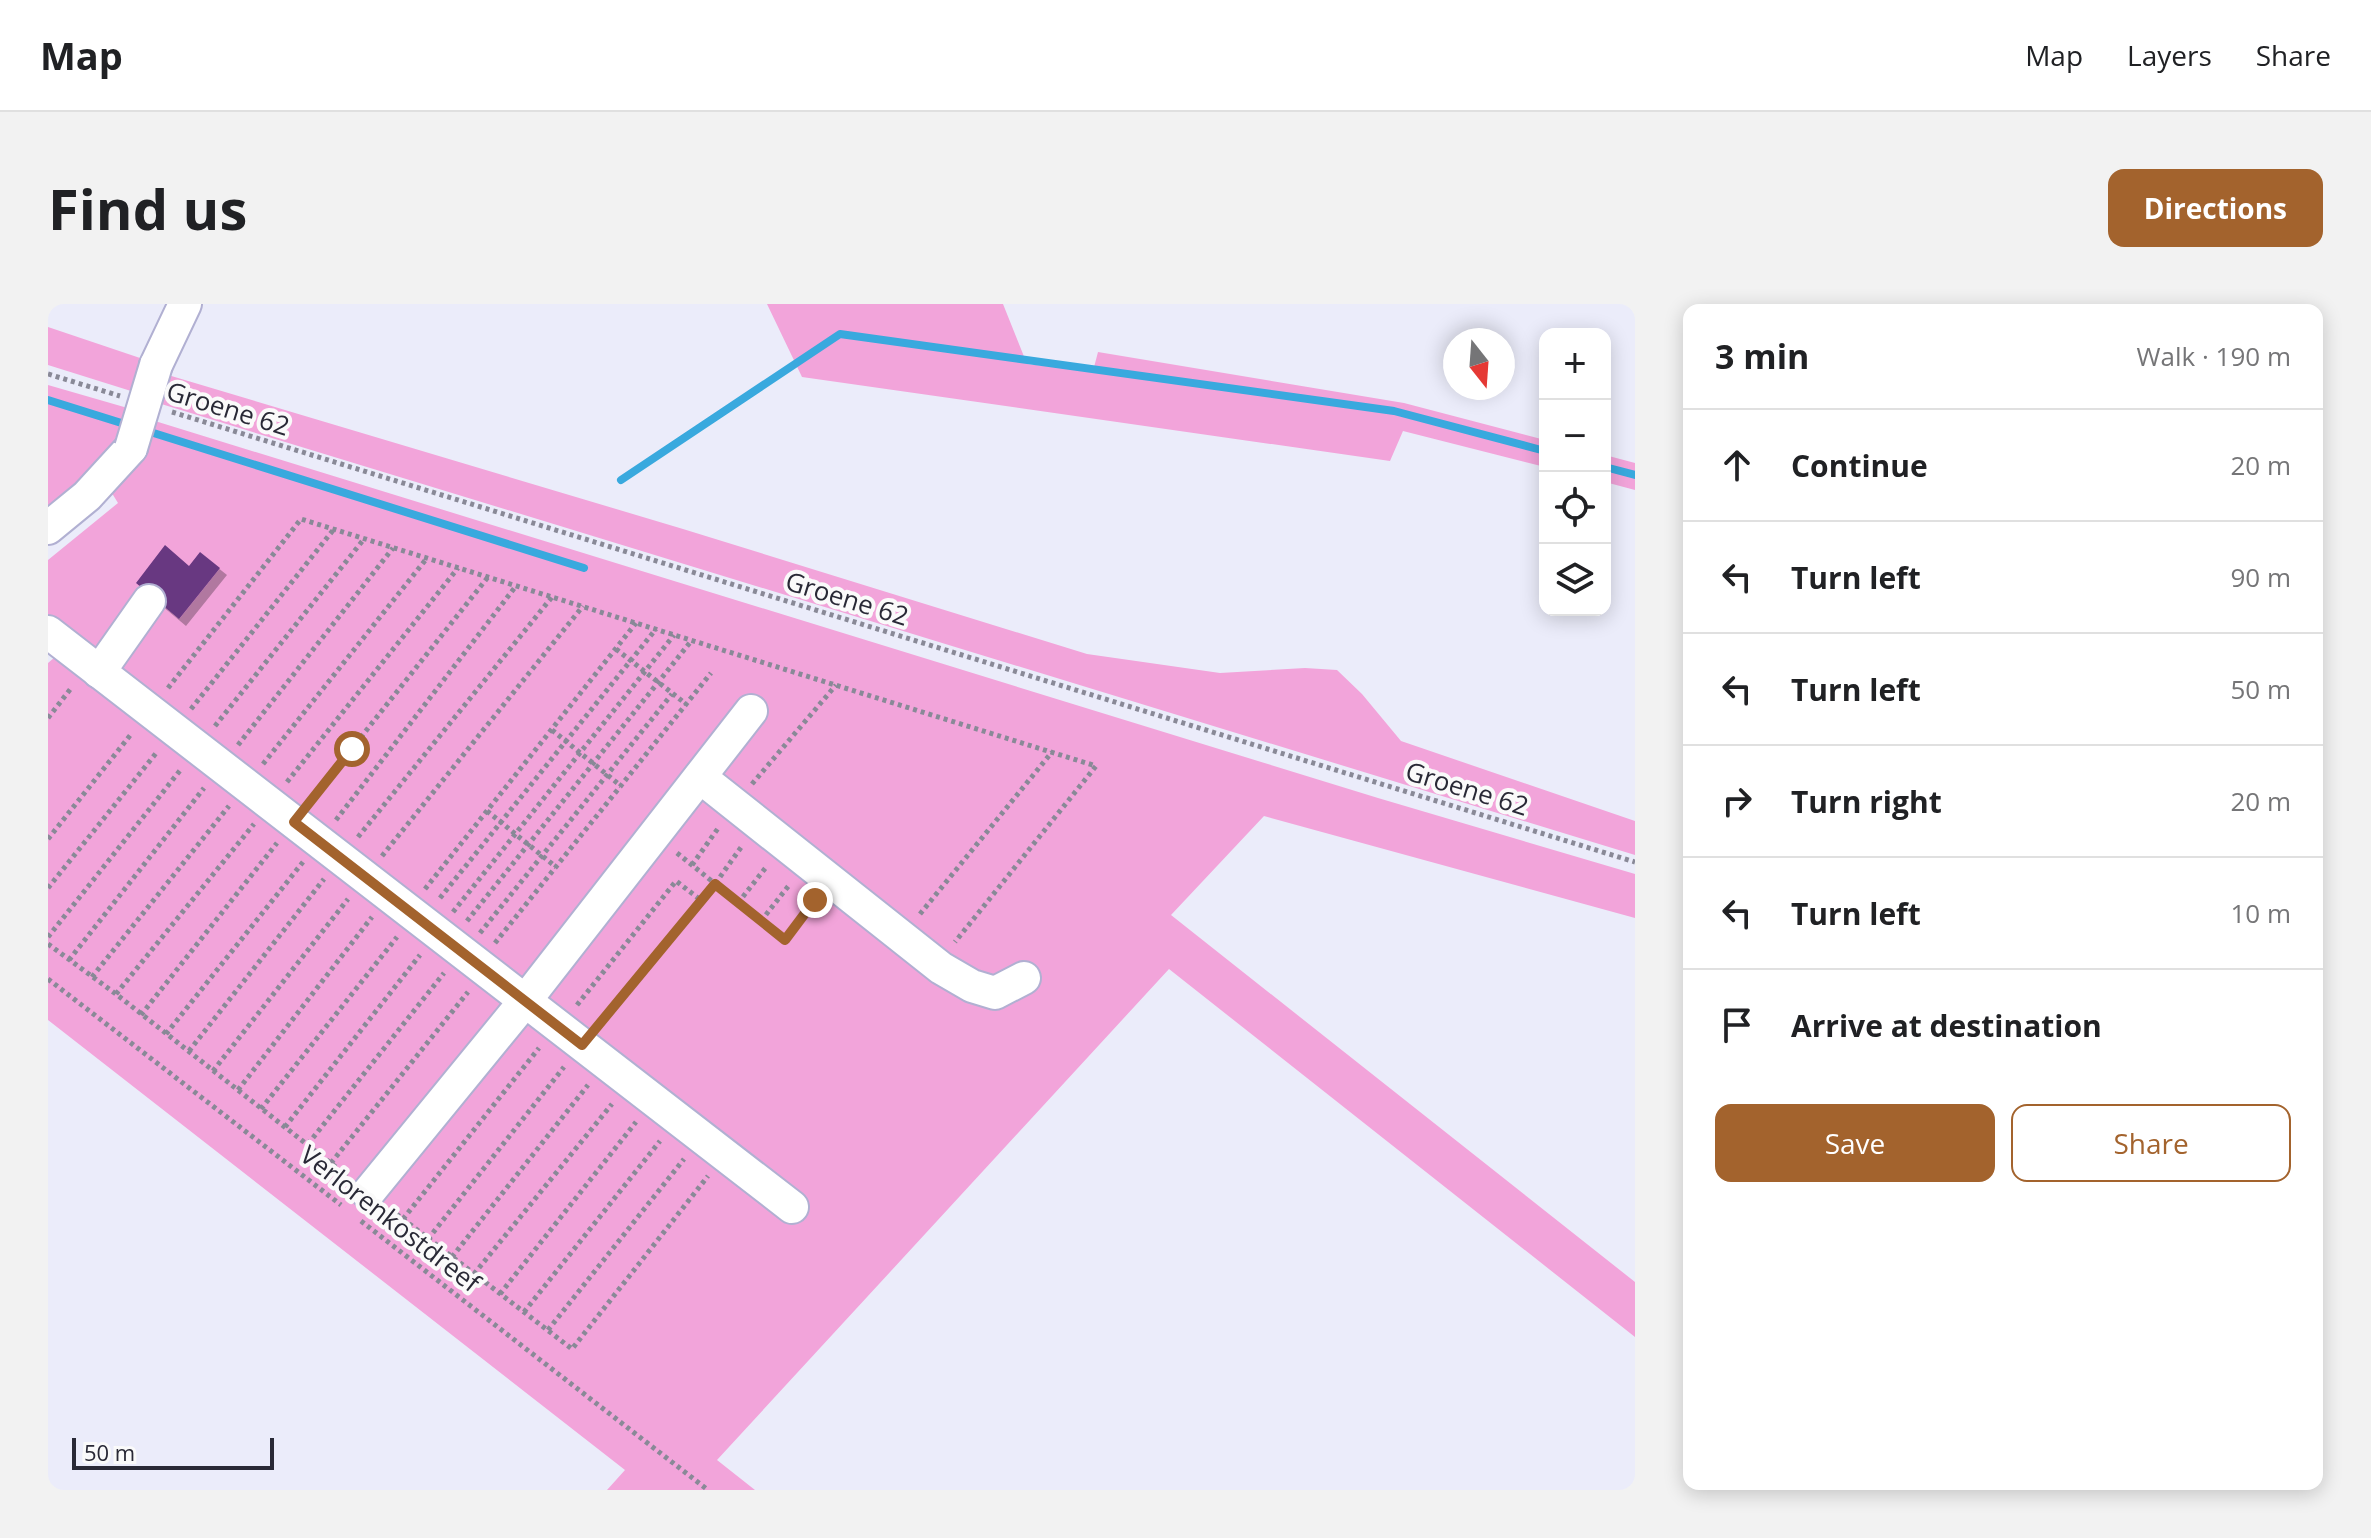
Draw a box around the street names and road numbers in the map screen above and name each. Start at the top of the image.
street label: Groene 62 [162,372,294,444]
street label: Groene 62 [781,562,913,634]
street label: Groene 62 [1401,752,1533,824]
street label: Verlorenkostdreef [293,1136,489,1301]

